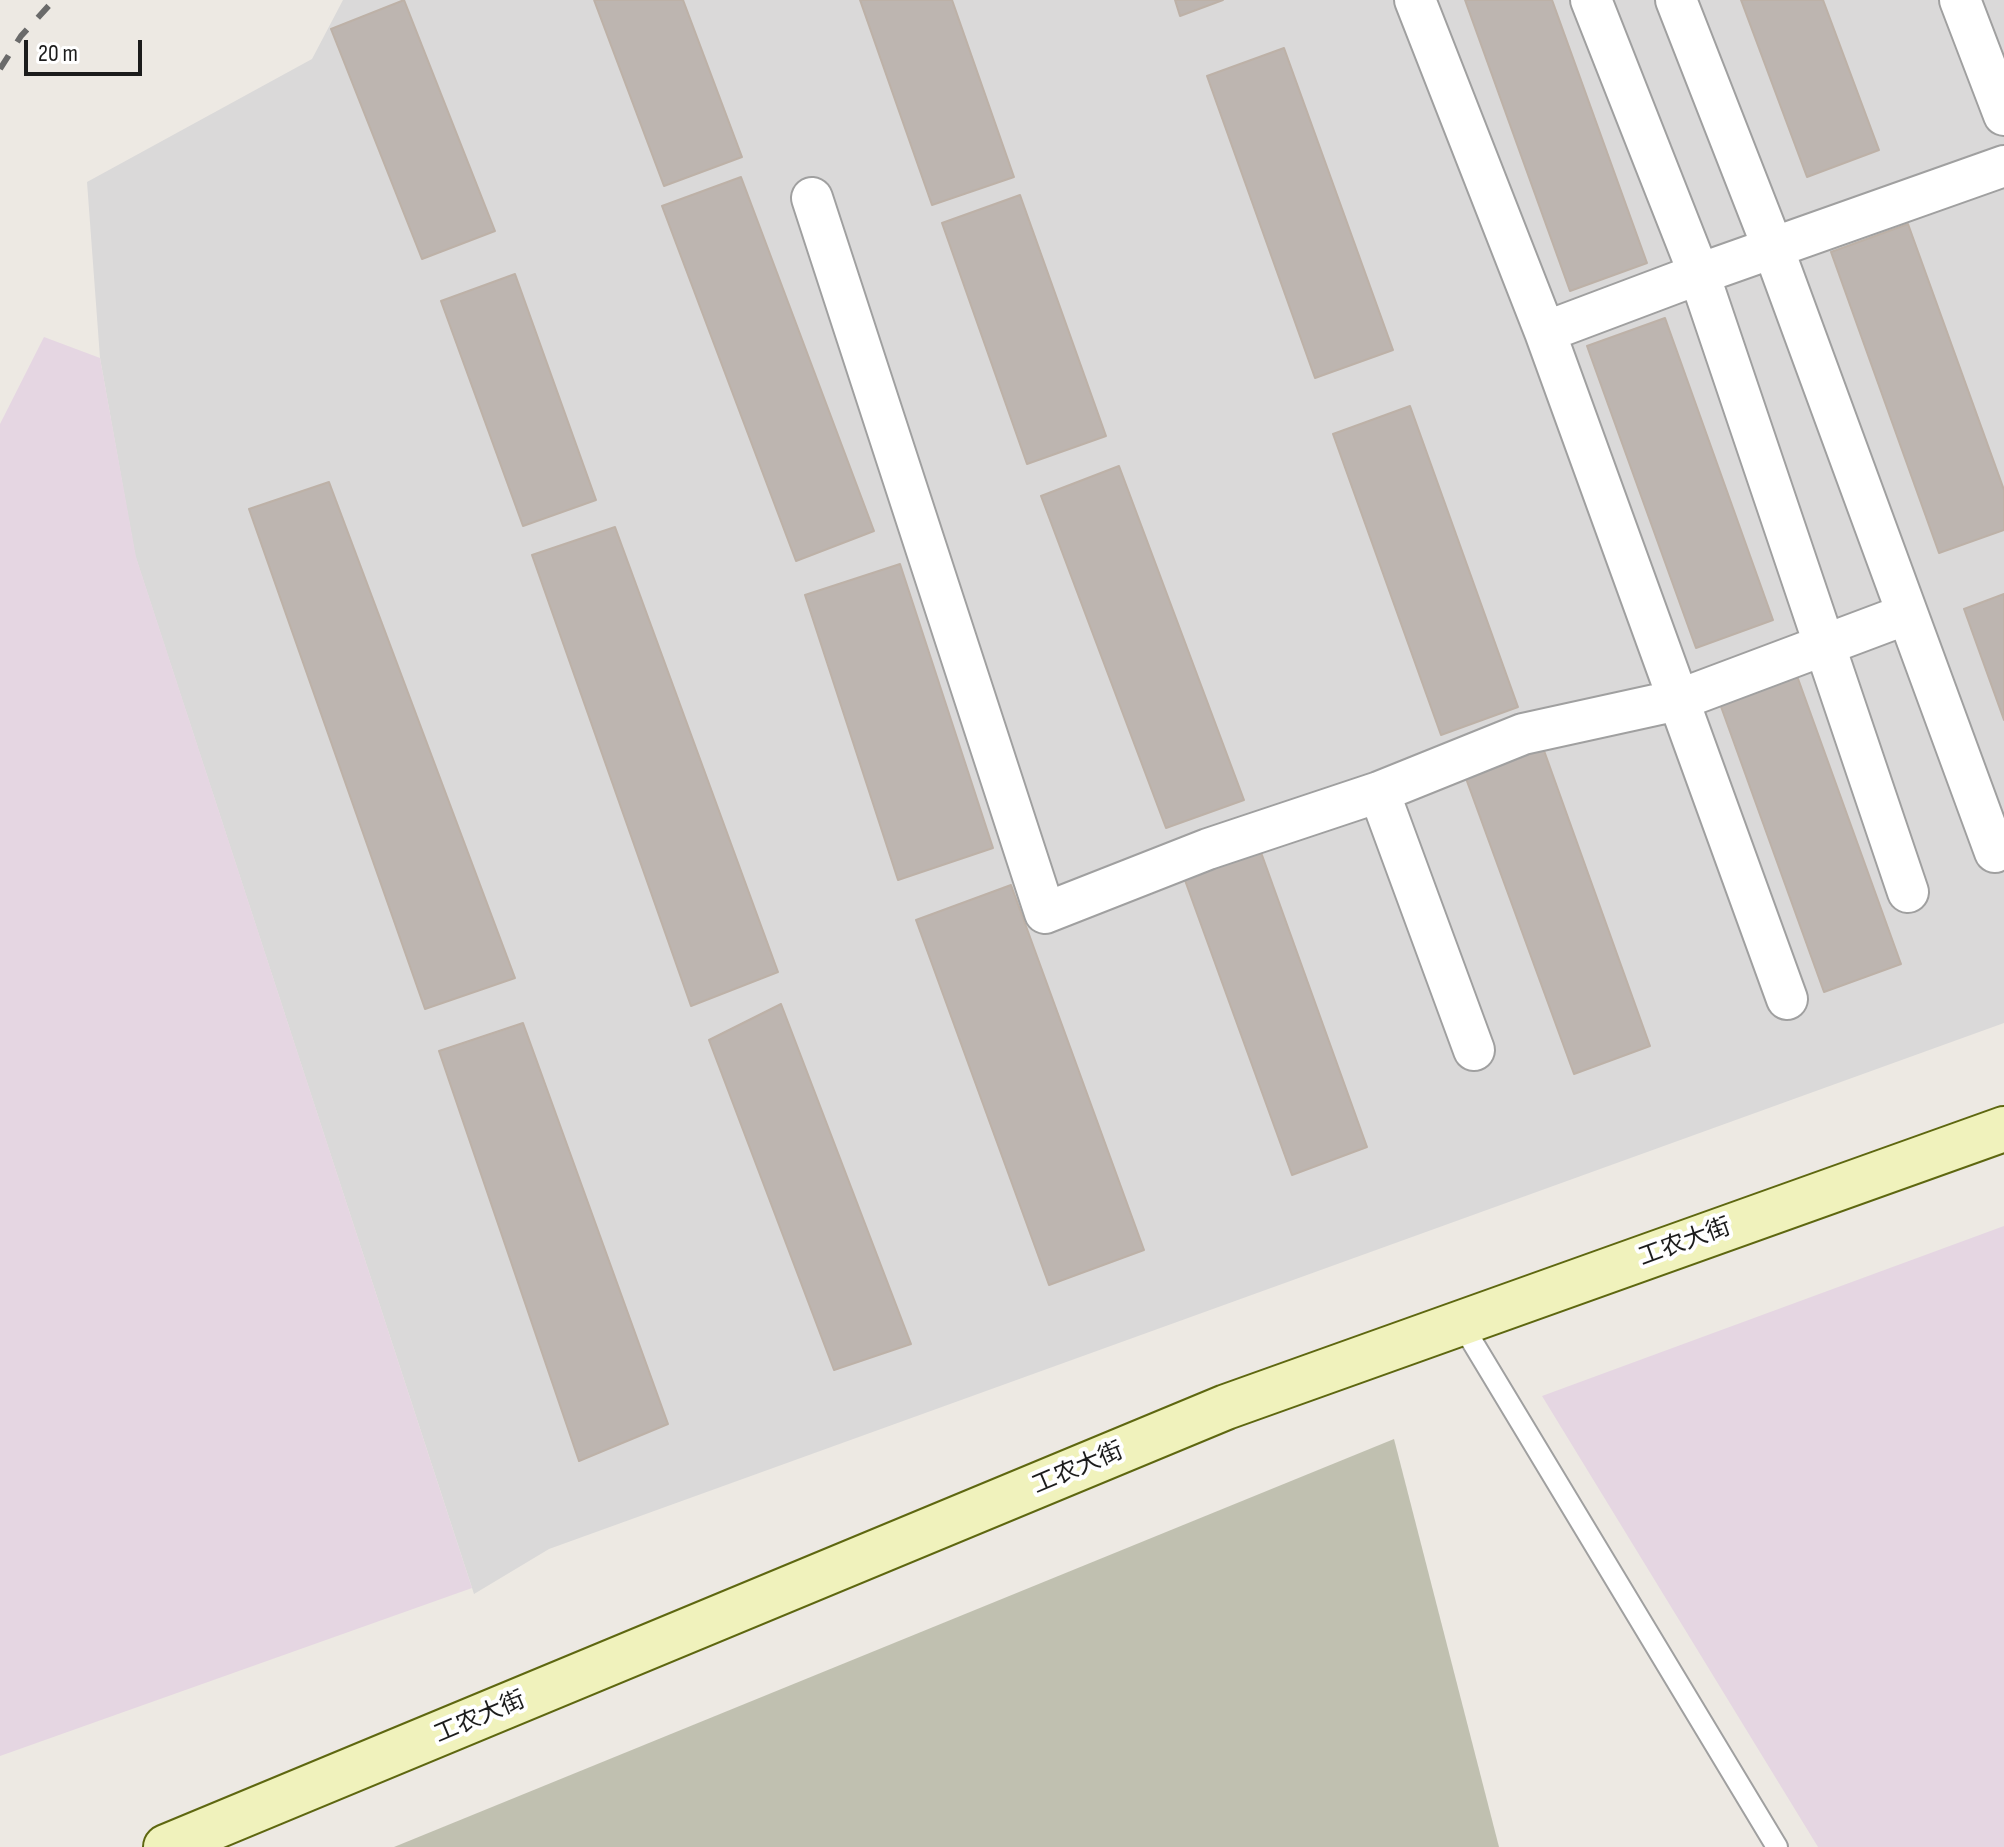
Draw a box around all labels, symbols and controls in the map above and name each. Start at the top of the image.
scale bar [28,24,146,74]
text: 20 m [38,39,78,68]
street label: 工农大街 [1635,1213,1735,1273]
street label: 工农大街 [1028,1437,1128,1501]
street label: 工农大街 [430,1686,530,1750]

